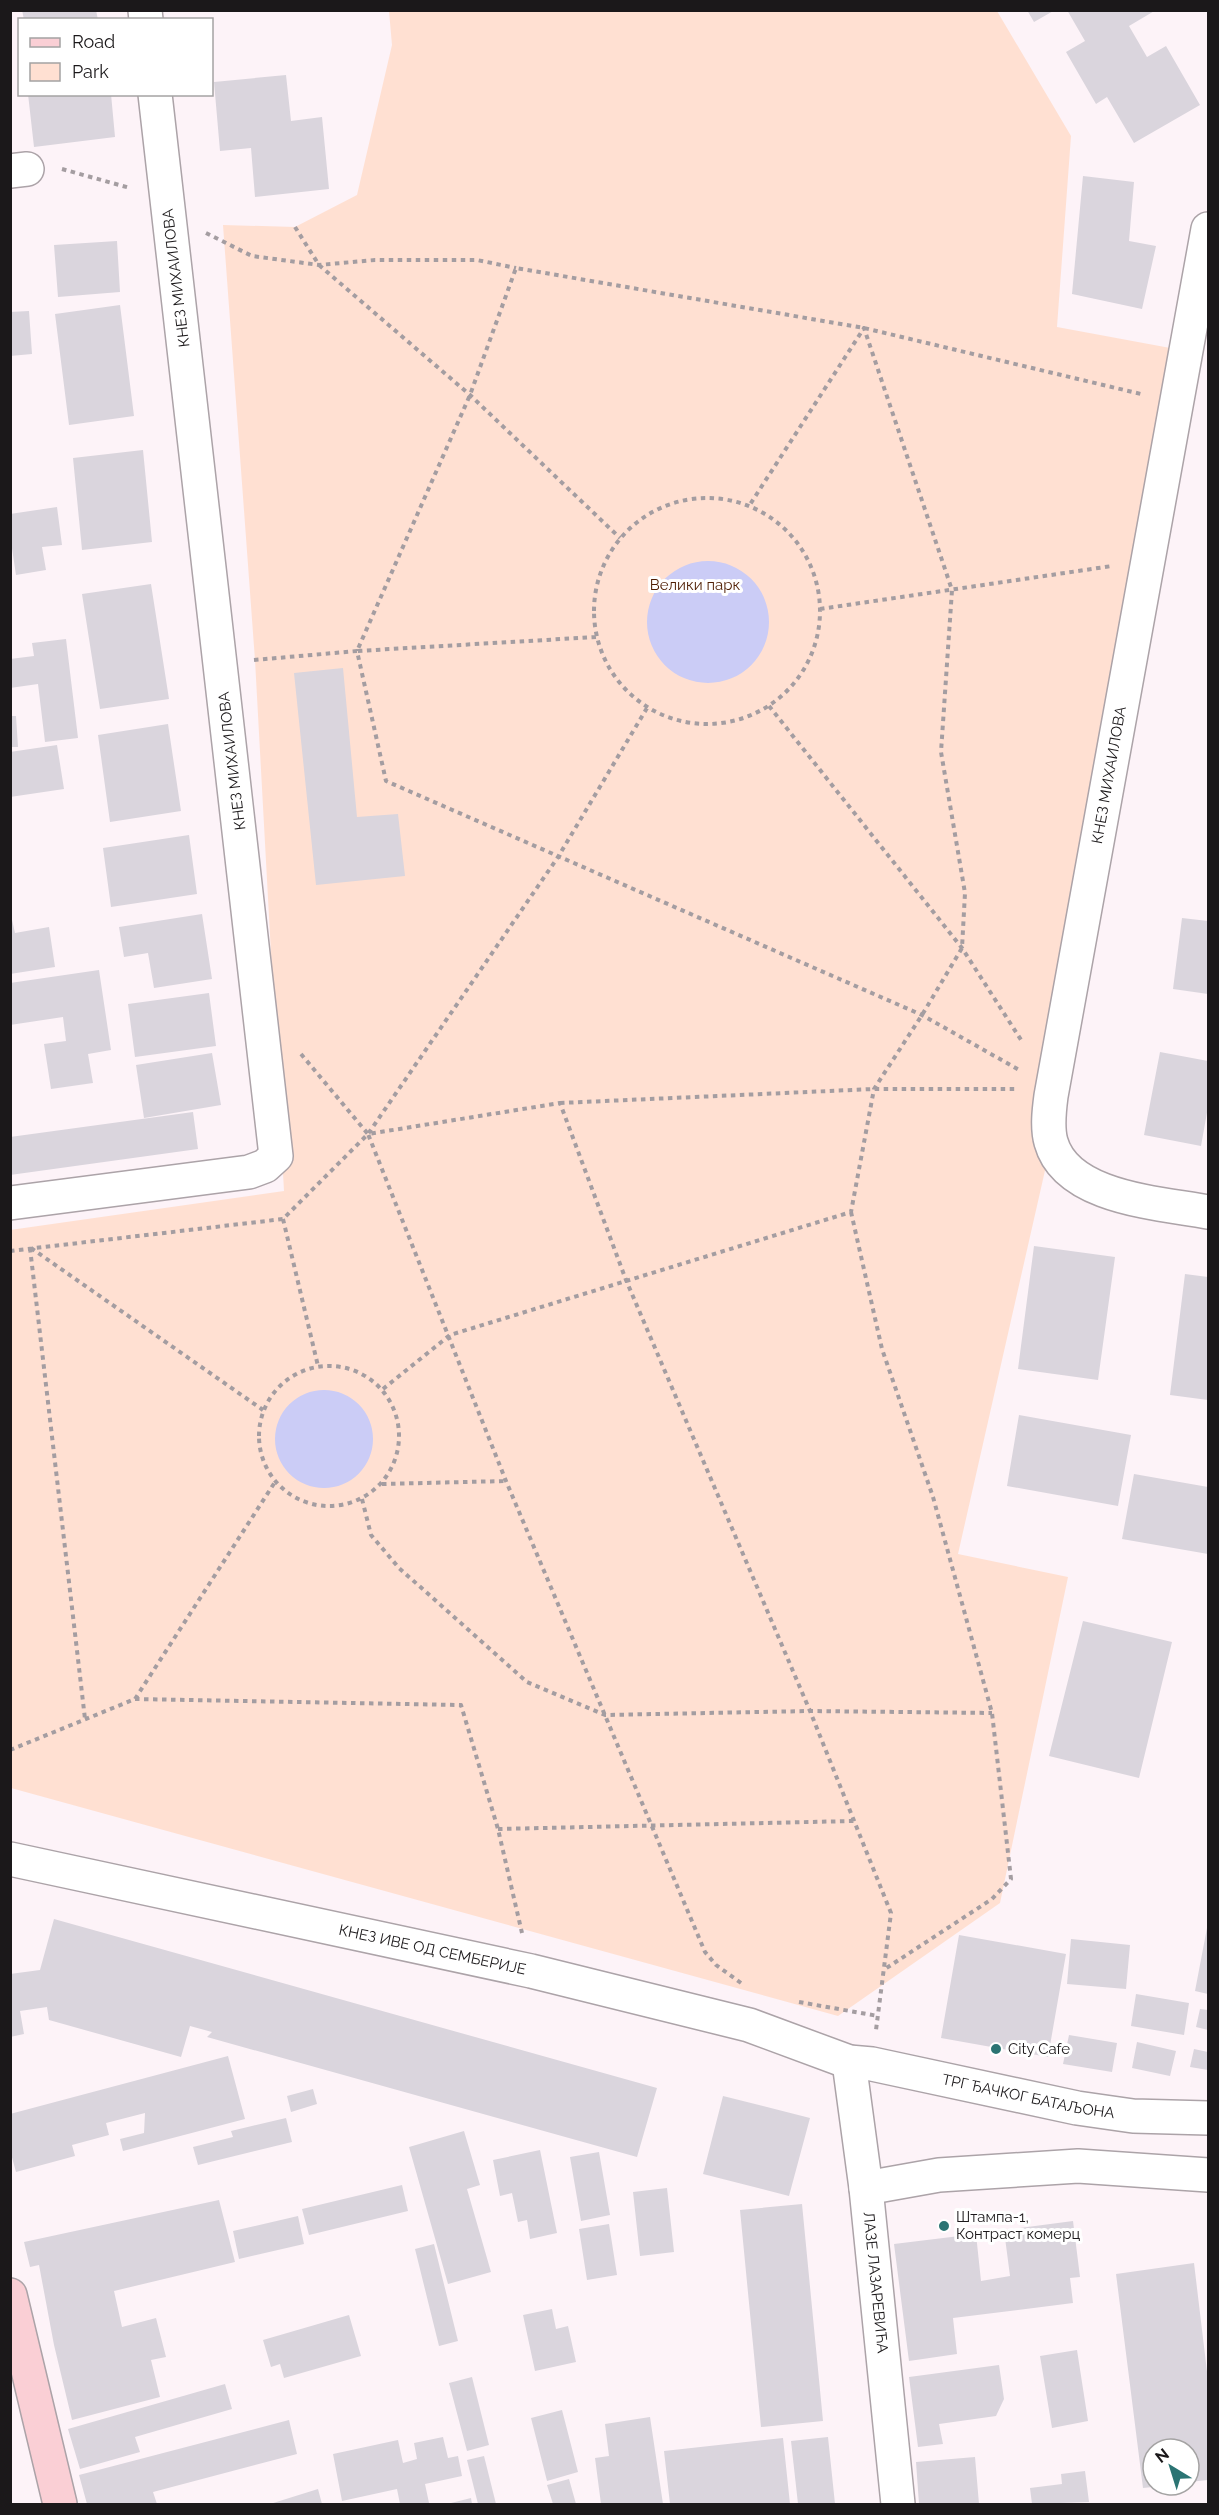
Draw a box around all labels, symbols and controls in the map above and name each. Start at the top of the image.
legend [18,18,213,96]
text: Road [72,31,115,52]
text: Park [72,61,109,82]
street label: КНЕЗ МИХАИЛОВА [159,208,193,348]
park label: Велики парк [650,576,740,594]
street label: КНЕЗ МИХАИЛОВА [215,691,249,831]
street label: КНЕЗ МИХАИЛОВА [1088,705,1130,845]
street label: КНЕЗ ИВЕ ОД СЕМБЕРИЈЕ [337,1921,528,1979]
place label: City Cafe [1008,2040,1070,2058]
marker: City Cafe [989,2042,1003,2056]
street label: ТРГ ЂАЧКОГ БАТАЉОНА [940,2070,1116,2122]
place label: Штампа-1, Контраст комерц [956,2208,1080,2243]
street label: ЛАЗЕ ЛАЗАРЕВИЋА [859,2211,892,2354]
marker: Штампа-1, Контраст комерц [937,2219,951,2233]
north arrow [1141,2437,1201,2497]
text: N [1151,2444,1173,2467]

